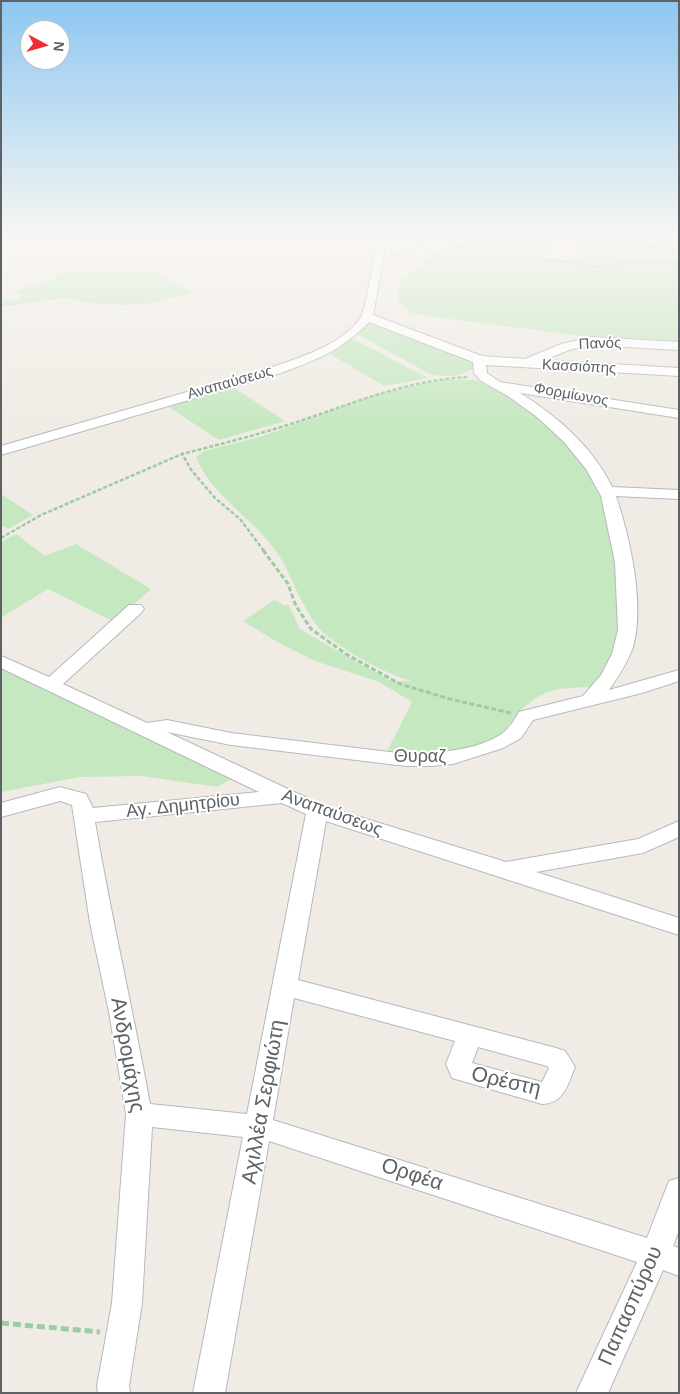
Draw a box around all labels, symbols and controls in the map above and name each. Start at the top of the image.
north arrow [20,20,70,70]
text: N [50,41,67,52]
street label: Πανός [578,334,622,354]
street label: Κασσιόπης [541,356,617,378]
street label: Αναπαύσεως [185,362,275,404]
street label: Φορμίωνος [532,380,610,410]
street label: Θυραζ [394,746,446,768]
street label: Αναπαύσεως [279,785,385,841]
street label: Αγ. Δημητρίου [125,789,241,823]
street label: Ανδρομάχης [104,995,150,1115]
street label: Αχιλλέα Σερφιώτη [237,1018,291,1186]
street label: Ορέστη [469,1062,543,1102]
street label: Ορφέα [378,1153,446,1197]
street label: Παπασπύρου [594,1243,668,1369]

